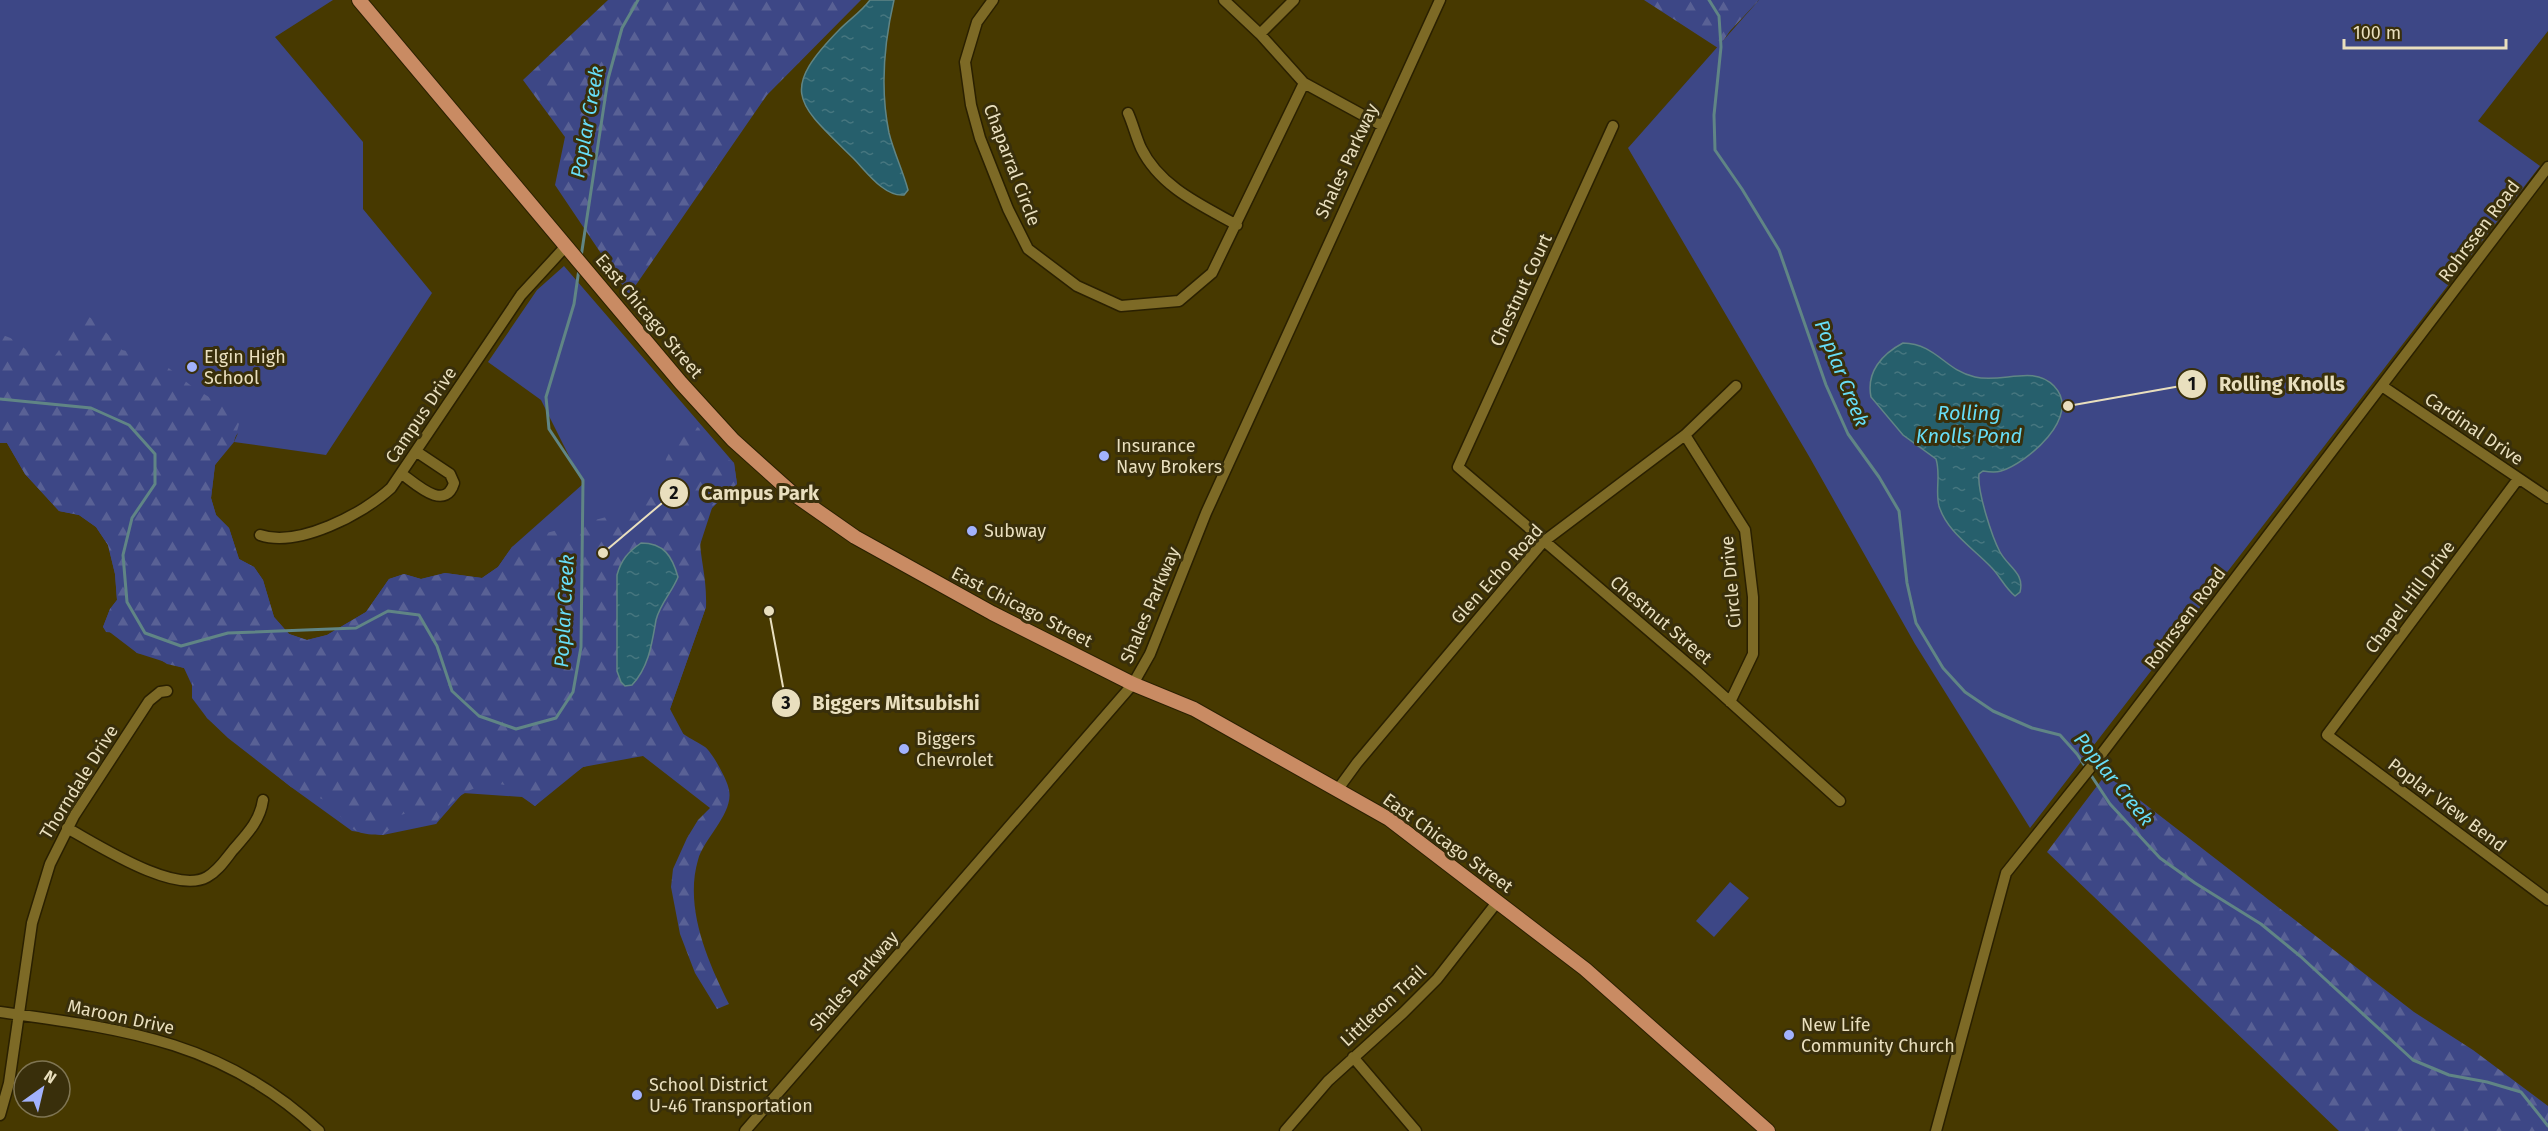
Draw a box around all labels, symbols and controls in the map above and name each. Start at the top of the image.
scale bar [2344,12,2506,50]
text: 100 m [2353,22,2401,44]
water label: Poplar Creek [565,64,609,180]
street label: Shales Parkway [1311,100,1383,222]
street label: Chaparral Circle [979,101,1045,229]
street label: Rohrssen Road [2434,176,2524,286]
street label: Chestnut Court [1485,230,1557,350]
street label: East Chicago Street [591,249,708,383]
water label: Poplar Creek [1810,316,1874,430]
place label: Elgin High School [204,346,286,389]
marker: Elgin High School [185,360,199,374]
street label: Campus Drive [381,363,461,467]
callout: Rolling Knolls [2177,365,2357,403]
text: Rolling Knolls [2219,372,2345,396]
text: 1 [2188,373,2196,395]
street label: Cardinal Drive [2420,388,2528,470]
water label: Rolling Knolls Pond [1916,401,2023,448]
place label: Insurance Navy Brokers [1116,435,1222,478]
marker: Insurance Navy Brokers [1097,449,1111,463]
callout: Campus Park [659,474,830,512]
text: Campus Park [701,481,820,505]
text: 2 [669,482,679,504]
street label: Glen Echo Road [1446,519,1548,629]
place label: Subway [984,520,1046,542]
marker: Subway [965,524,979,538]
street label: Circle Drive [1716,535,1746,629]
street label: Chapel Hill Drive [2360,536,2460,658]
street label: Shales Parkway [1116,543,1185,667]
water label: Poplar Creek [549,554,579,668]
street label: East Chicago Street [948,562,1097,652]
street label: Rohrssen Road [2140,563,2230,673]
street label: Chestnut Street [1606,571,1717,669]
callout: Biggers Mitsubishi [771,684,992,722]
text: Biggers Mitsubishi [812,691,980,715]
text: 3 [780,692,791,714]
street label: Thorndale Drive [35,721,123,843]
water label: Poplar Creek [2069,727,2159,831]
place label: Biggers Chevrolet [916,728,994,771]
marker: Biggers Chevrolet [897,742,911,756]
street label: Poplar View Bend [2383,753,2511,857]
street label: East Chicago Street [1379,788,1518,898]
street label: Shales Parkway [805,927,903,1035]
street label: Littleton Trail [1336,961,1430,1051]
street label: Maroon Drive [66,995,176,1039]
place label: New Life Community Church [1801,1014,1955,1057]
marker: New Life Community Church [1782,1028,1796,1042]
north arrow [12,1059,72,1119]
text: N [40,1066,60,1088]
place label: School District U-46 Transportation [649,1074,813,1117]
marker: School District U-46 Transportation [630,1088,644,1102]

